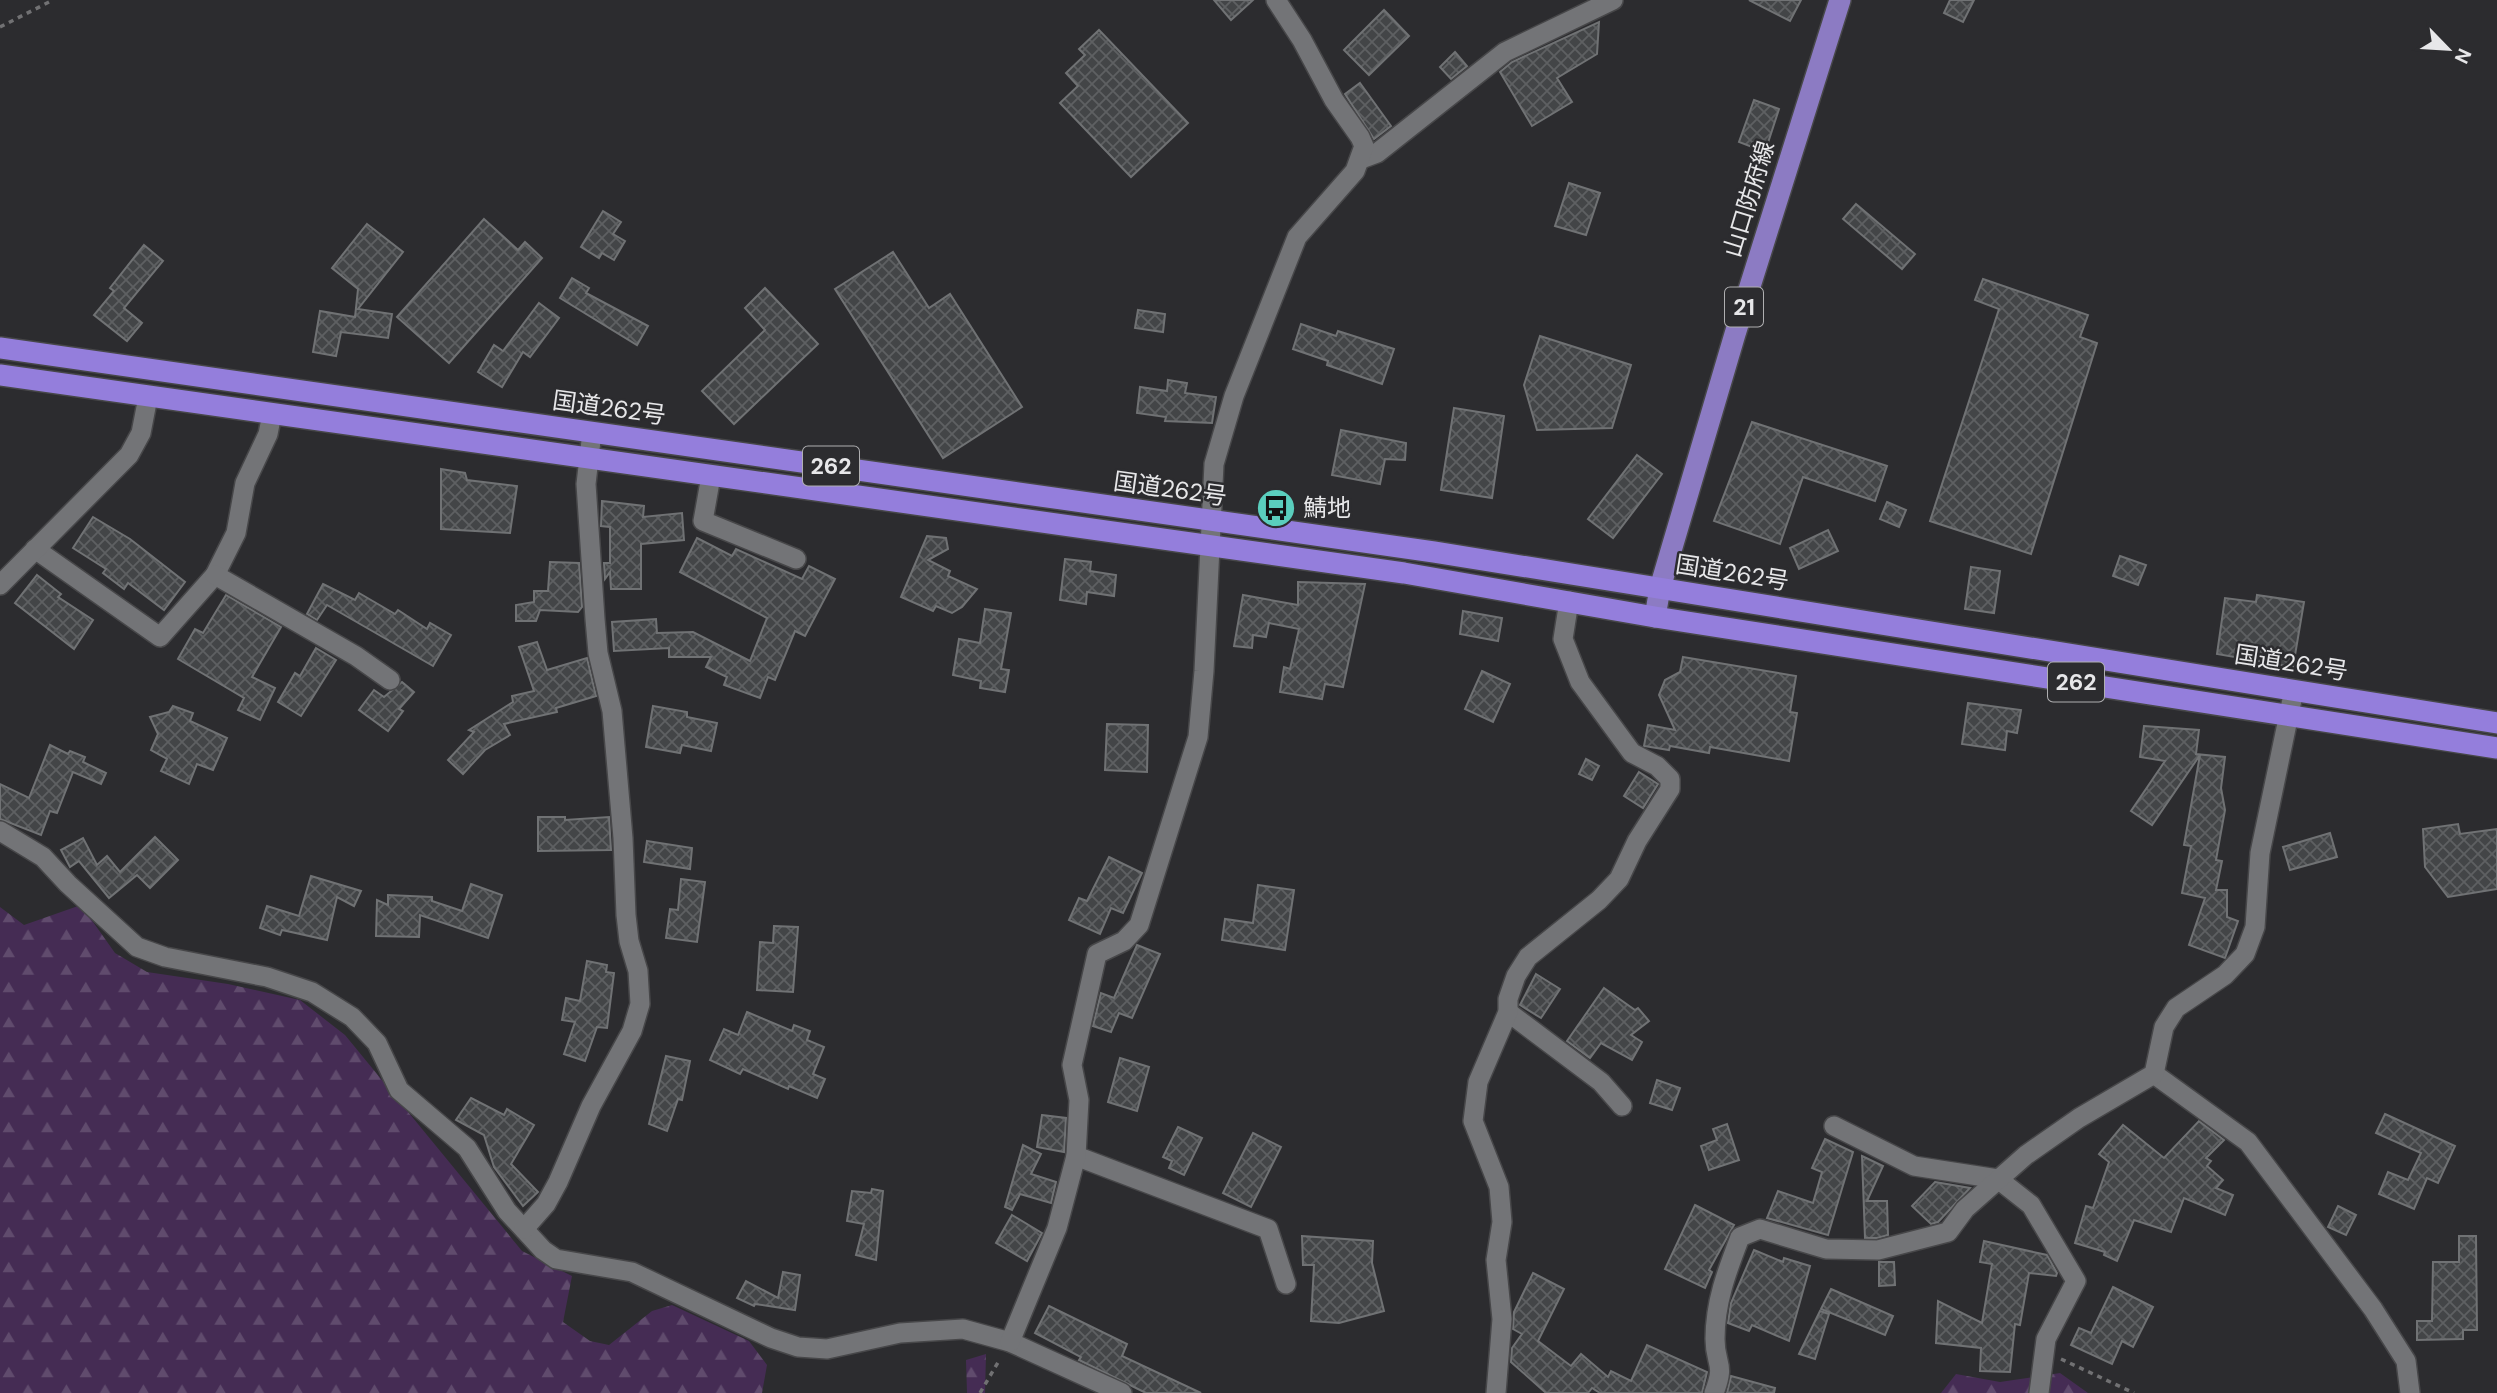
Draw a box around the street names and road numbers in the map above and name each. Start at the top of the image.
street label: 山口防府線 [1716,137,1781,261]
road number: 21 [1725,288,1763,326]
street label: 国道262号 [550,384,668,431]
road number: 262 [803,446,859,486]
street label: 国道262号 [1111,465,1229,512]
street label: 国道262号 [1673,548,1791,597]
street label: 国道262号 [2232,638,2350,687]
road number: 262 [2048,662,2104,702]

